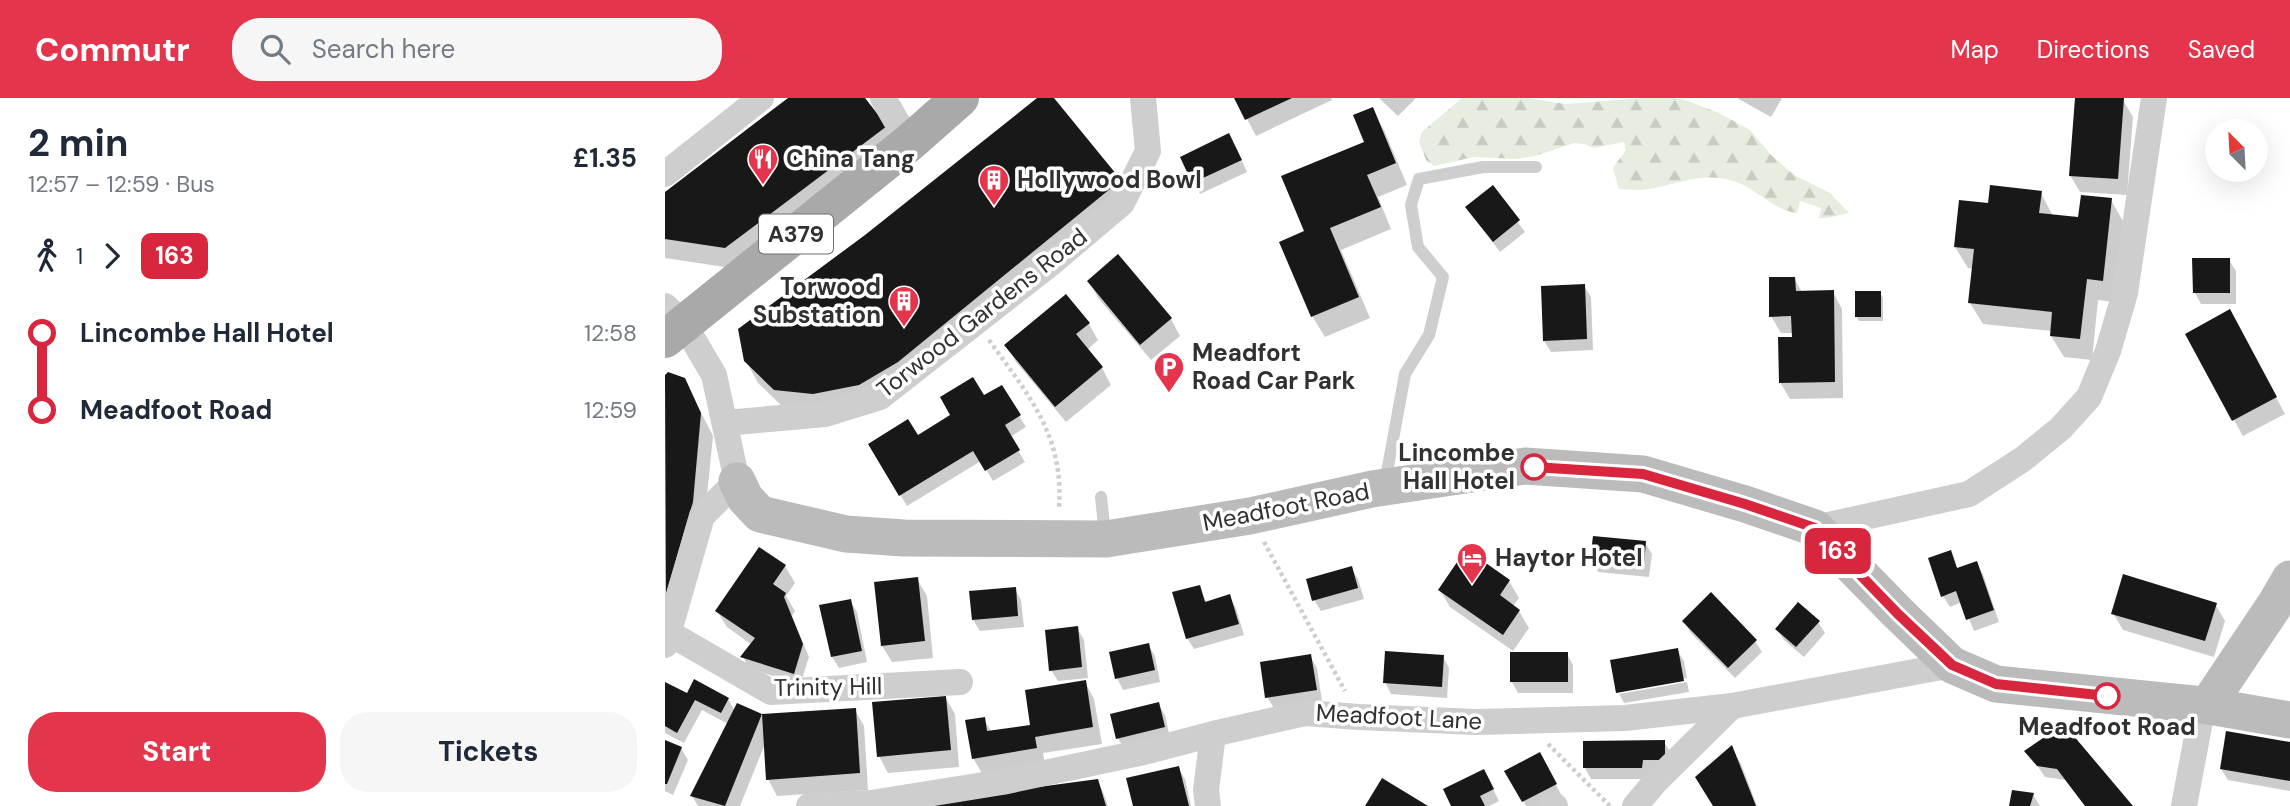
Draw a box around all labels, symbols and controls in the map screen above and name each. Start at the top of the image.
search box [232,18,722,81]
text: Commutr [35,28,190,71]
icon: search [256,30,294,68]
text: Search here [312,32,455,66]
text: Map [1951,34,1999,65]
text: Directions [2037,34,2150,65]
text: Saved [2188,34,2255,65]
text: 2 min [28,118,128,168]
north arrow [2205,119,2268,182]
map controls [2205,119,2268,182]
text: £1.35 [573,141,637,175]
restaurant icon: China Tang [746,142,780,186]
place label: China Tang [786,143,915,174]
building icon: Hollywood Bowl [977,163,1011,207]
place label: Hollywood Bowl [1017,164,1202,195]
text: 12:57 – 12:59 · Bus [28,169,215,199]
road number: A379 [759,214,833,253]
street label: Torwood Gardens Road [870,221,1093,404]
icon: walk [28,237,66,275]
icon: forward [93,237,131,275]
text: 163 [155,240,194,271]
text: 1 [76,241,83,271]
place label: Torwood Substation [753,271,881,330]
building icon: Torwood Substation [887,284,921,328]
text: Lincombe Hall Hotel [80,316,334,350]
text: 12:58 [584,318,637,348]
place label: Meadfort Road Car Park [1192,337,1356,396]
parking icon: Meadfort Road Car Park [1152,350,1186,394]
text: Meadfoot Road [80,393,272,427]
text: 12:59 [584,395,637,425]
place label: Lincombe Hall Hotel [1398,437,1515,496]
marker: Lincombe Hall Hotel [1521,454,1547,480]
street label: Meadfoot Road [1200,475,1372,538]
line badge: 163 [1798,528,1878,574]
text: 163 [1819,535,1857,566]
hotel icon: Haytor Hotel [1455,541,1489,585]
place label: Haytor Hotel [1495,542,1643,573]
street label: Trinity Hill [774,670,882,703]
marker: Meadfoot Road [2094,683,2120,709]
street label: Meadfoot Lane [1315,697,1483,736]
place label: Meadfoot Road [2018,711,2196,742]
button: Start [28,712,326,792]
button: Tickets [340,712,637,792]

